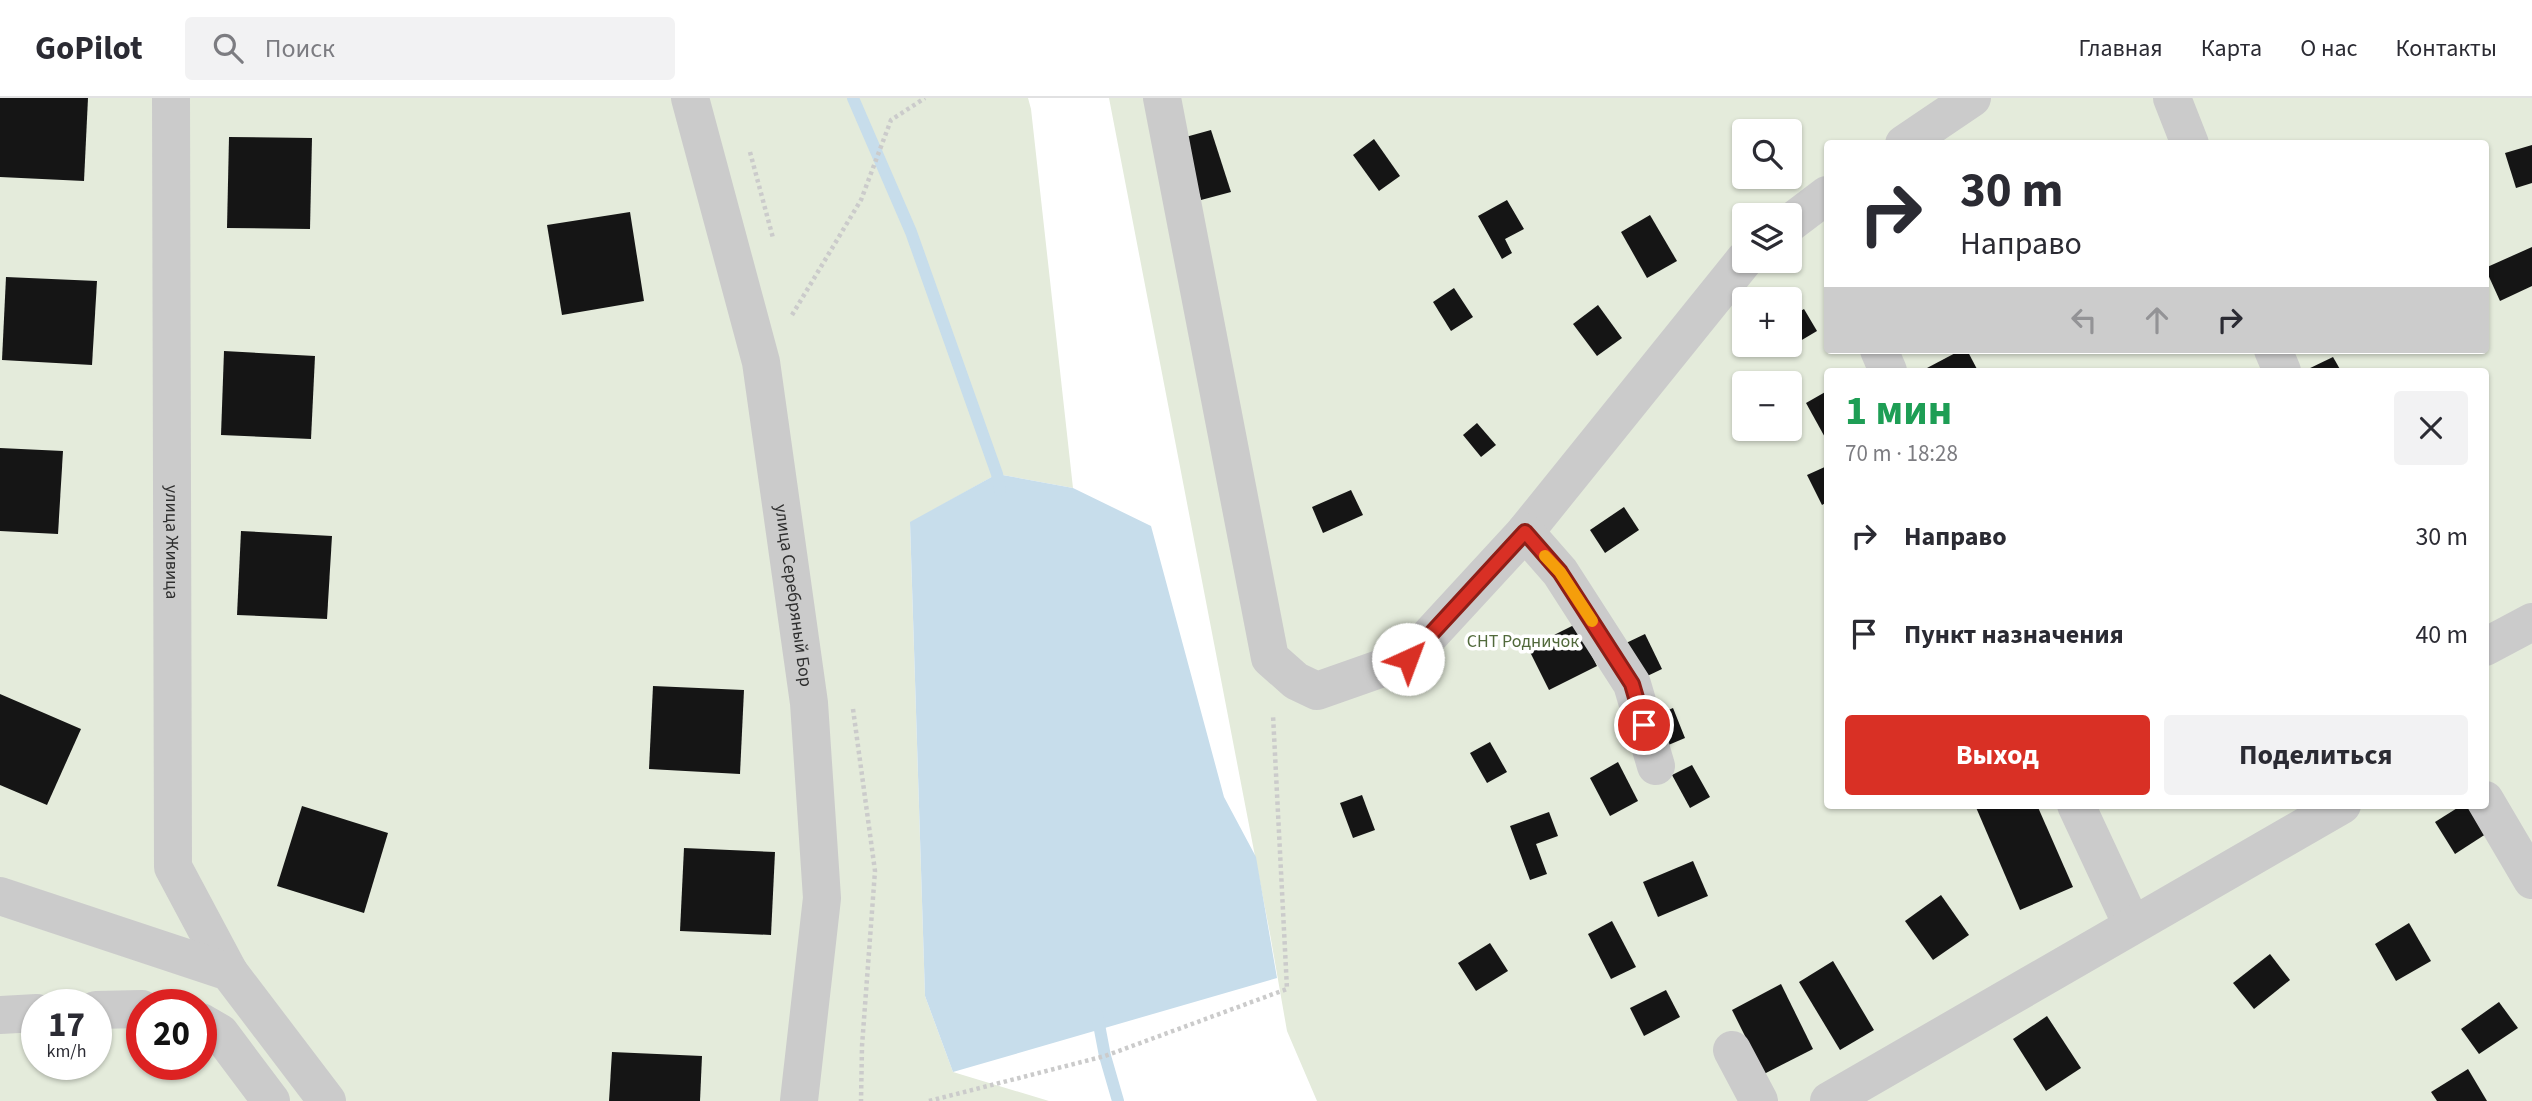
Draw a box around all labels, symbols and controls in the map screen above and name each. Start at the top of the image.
search box [185,17,675,80]
text: GoPilot [35,25,143,72]
icon: search [209,29,247,67]
text: Поиск [265,30,335,67]
text: Главная [2078,31,2163,66]
text: Карта [2201,31,2262,66]
text: О нас [2300,31,2357,66]
text: Контакты [2395,31,2497,66]
map controls [1732,119,1802,441]
button: search [1732,119,1802,189]
text: 30 m [1960,156,2064,226]
icon: right [1845,168,1936,259]
button: layers [1732,203,1802,273]
text: Направо [1960,221,2082,267]
button: + [1732,287,1802,357]
icon: left [2065,301,2103,339]
icon: ahead [2138,301,2176,339]
icon: right [2211,301,2249,339]
button: − [1732,371,1802,441]
text: 1 мин [1845,381,1952,441]
button: close [2394,391,2468,465]
text: 70 m · 18:28 [1845,437,1958,470]
street label: улица Живица [159,485,184,599]
street label: улица Серебряный Бор [768,502,819,688]
icon: right [1845,517,1883,555]
text: Направо [1904,518,2007,555]
text: 30 m [2415,518,2468,555]
icon: arrive [1845,615,1883,653]
text: Пункт назначения [1904,616,2124,653]
text: 40 m [2415,616,2468,653]
position arrow [1371,622,1445,696]
park label: СНТ Родничок [1467,629,1579,654]
pin [1614,695,1674,755]
icon: arrive [1625,706,1663,744]
button: Выход [1845,715,2150,795]
button: Поделиться [2164,715,2468,795]
speed limit sign: 20 [126,989,217,1080]
text: 17 [48,1000,85,1050]
text: km/h [47,1039,86,1064]

